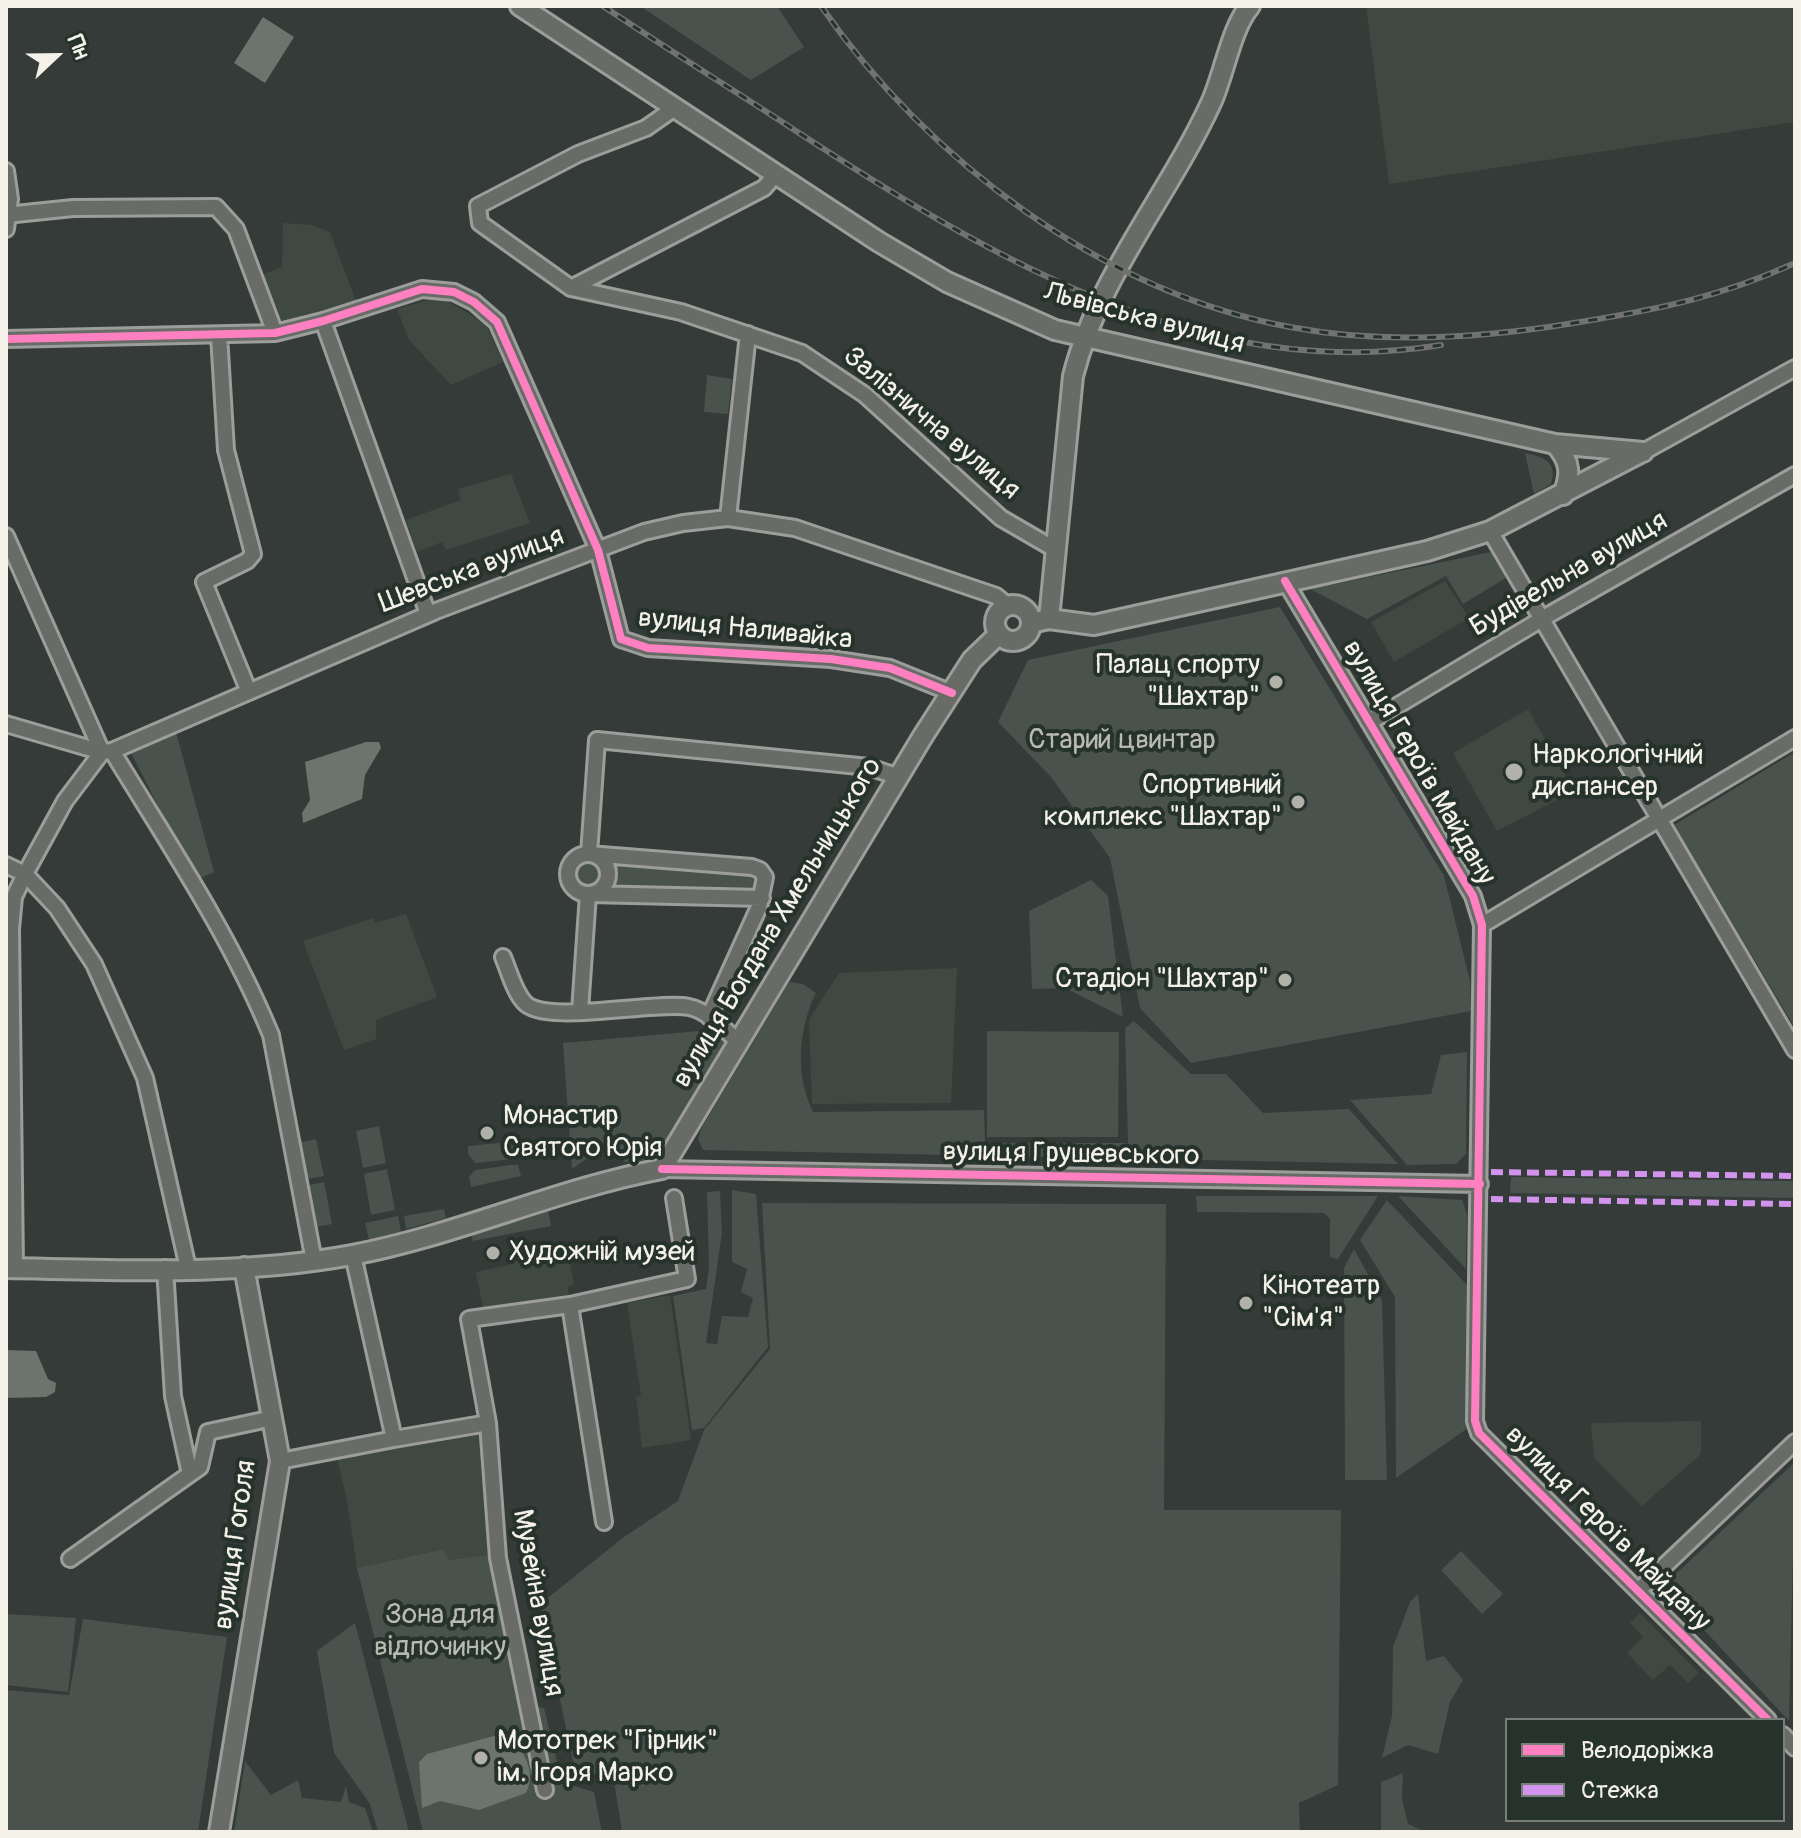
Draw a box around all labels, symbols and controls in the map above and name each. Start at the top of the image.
north arrow [16,16,96,96]
text: Пн [61,31,96,63]
street label: Львівська вулиця [1040,276,1248,362]
street label: Залізнична вулиця [836,340,1026,508]
street label: Будівельна вулиця [1464,505,1674,645]
street label: Шевська вулиця [375,520,569,622]
street label: вулиця Наливайка [636,602,854,658]
street label: вулиця Героїв Майдану [1334,635,1502,891]
place label: Палац спорту "Шахтар" [1096,649,1260,715]
marker: Палац спорту "Шахтар" [1267,673,1285,691]
park label: Старий цвинтар [1028,724,1216,758]
place label: Наркологічний диспансер [1532,739,1704,805]
street label: вулиця Богдана Хмельницького [666,752,890,1094]
marker: Наркологічний диспансер [1503,761,1525,783]
place label: Спортивний комплекс "Шахтар" [1044,769,1282,835]
marker: Спортивний комплекс "Шахтар" [1289,793,1307,811]
place label: Стадіон "Шахтар" [1055,963,1269,997]
marker: Стадіон "Шахтар" [1276,971,1294,989]
place label: Монастир Святого Юрія [503,1100,662,1166]
marker: Монастир Святого Юрія [478,1124,496,1142]
street label: вулиця Грушевського [942,1136,1200,1174]
place label: Художній музей [509,1236,695,1270]
marker: Художній музей [484,1244,502,1262]
place label: Кінотеатр "Сім'я" [1262,1270,1380,1336]
marker: Кінотеатр "Сім'я" [1237,1294,1255,1312]
street label: вулиця Героїв Майдану [1497,1419,1717,1639]
street label: вулиця Гоголя [207,1458,265,1632]
street label: Музейна вулиця [504,1507,570,1699]
park label: Зона для відпочинку [374,1599,506,1665]
legend [1505,1718,1785,1822]
place label: Мототрек "Гірник" ім. Ігоря Марко [497,1725,718,1791]
text: Велодоріжка [1581,1736,1714,1765]
marker: Мототрек "Гірник" ім. Ігоря Марко [472,1749,490,1767]
text: Стежка [1581,1776,1659,1805]

